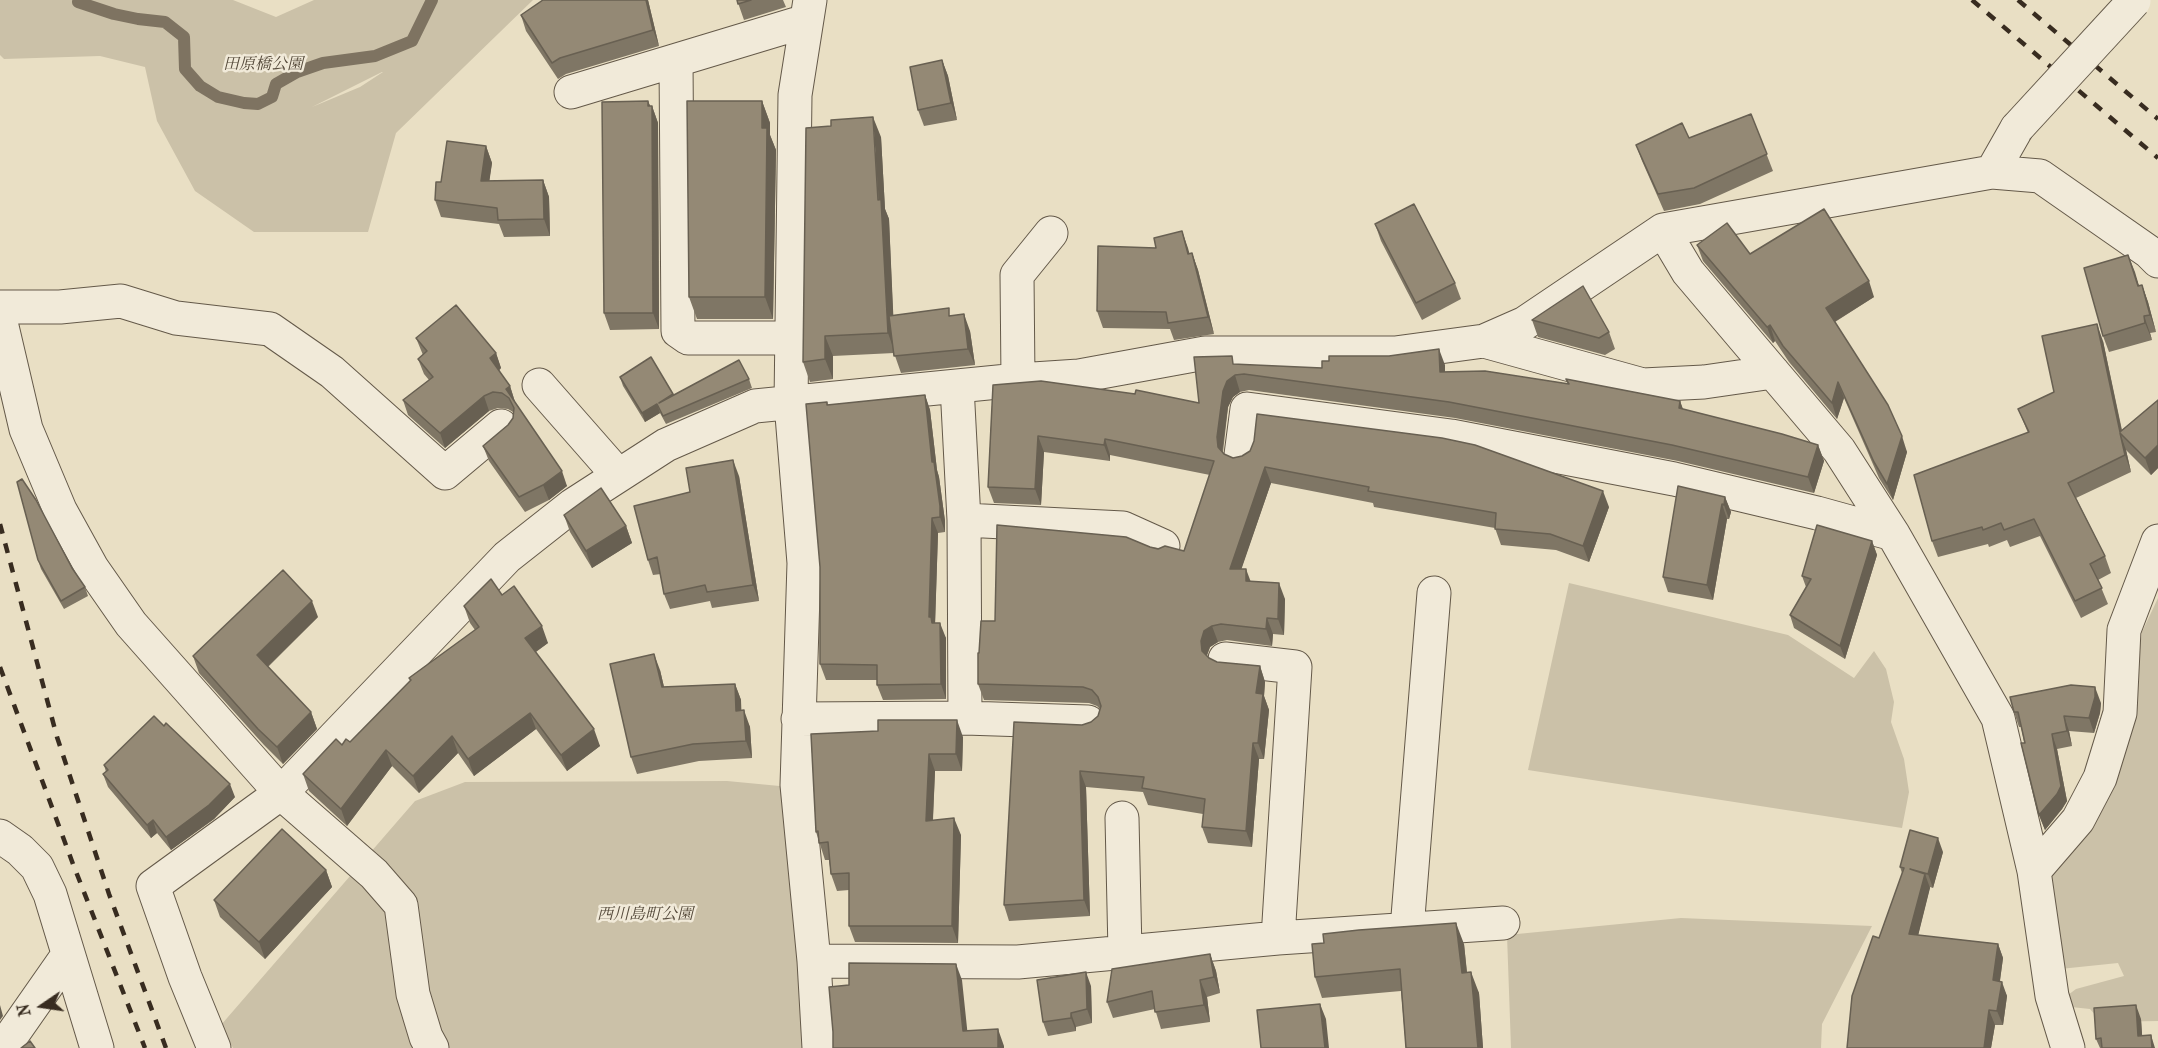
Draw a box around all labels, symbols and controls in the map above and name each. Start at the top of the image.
park label: 田原橋公園 [223,55,303,75]
park label: 西川島町公園 [597,905,693,925]
north arrow [12,976,72,1036]
text: N [13,1002,35,1018]

